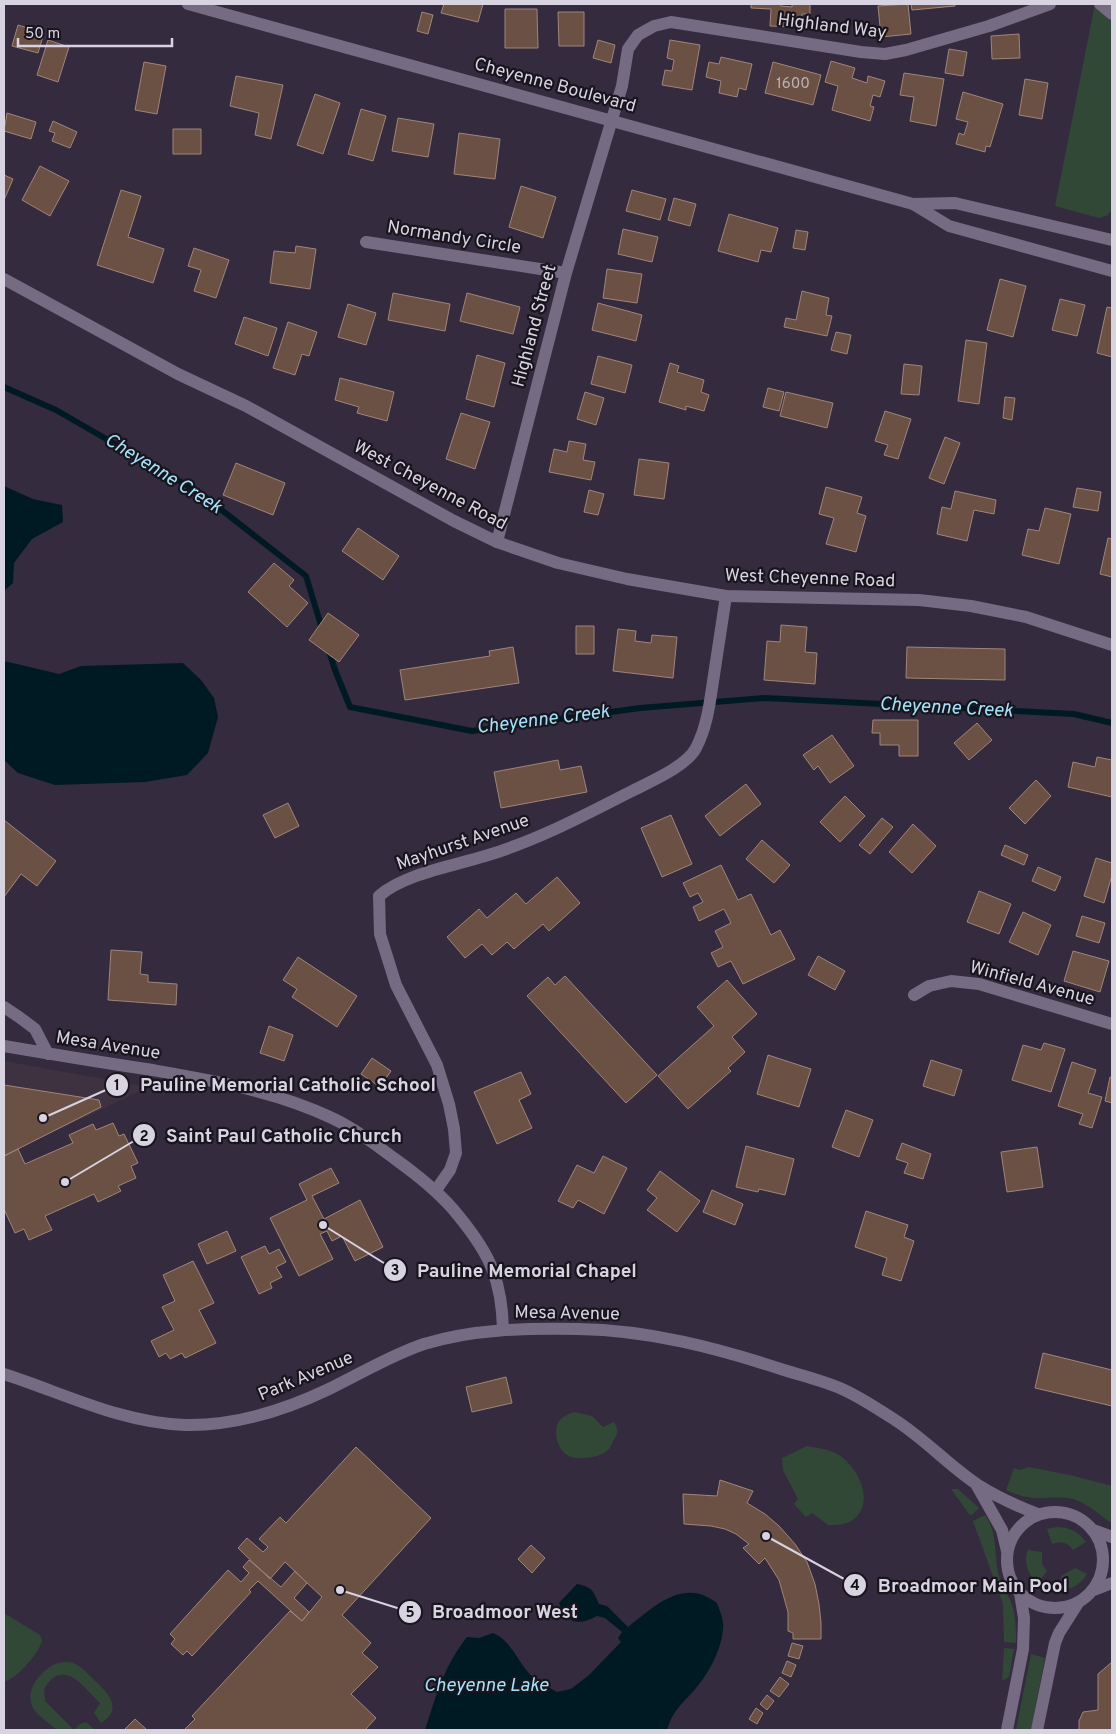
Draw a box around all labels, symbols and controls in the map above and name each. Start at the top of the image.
street label: Highland Way [776,9,888,45]
scale bar [18,15,171,47]
text: 50 m [25,25,60,44]
street label: Cheyenne Boulevard [471,53,639,119]
house number: 1600 [776,75,810,94]
street label: Normandy Circle [385,216,523,260]
street label: Highland Street [508,262,562,390]
water label: Cheyenne Creek [100,428,226,520]
street label: West Cheyenne Road [349,436,511,536]
street label: West Cheyenne Road [724,565,896,593]
water label: Cheyenne Creek [879,693,1014,724]
water label: Cheyenne Creek [475,700,611,740]
street label: Mayhurst Avenue [394,810,532,876]
street label: Winfield Avenue [967,956,1097,1012]
street label: Mesa Avenue [54,1026,162,1066]
callout: Pauline Memorial Catholic School [105,1068,446,1102]
text: Pauline Memorial Catholic School [140,1074,436,1098]
text: 1 [114,1077,120,1096]
callout: Saint Paul Catholic Church [132,1118,412,1152]
text: Saint Paul Catholic Church [166,1125,402,1149]
text: 2 [139,1128,149,1147]
callout: Pauline Memorial Chapel [382,1253,647,1287]
text: Pauline Memorial Chapel [417,1260,637,1284]
text: 3 [391,1262,400,1281]
street label: Mesa Avenue [514,1302,620,1326]
street label: Park Avenue [255,1347,357,1407]
callout: Broadmoor Main Pool [843,1568,1078,1602]
text: Broadmoor Main Pool [878,1575,1068,1599]
text: 4 [850,1577,860,1596]
callout: Broadmoor West [397,1595,588,1629]
text: Broadmoor West [432,1601,578,1625]
text: 5 [405,1604,415,1623]
water label: Cheyenne Lake [424,1674,549,1698]

